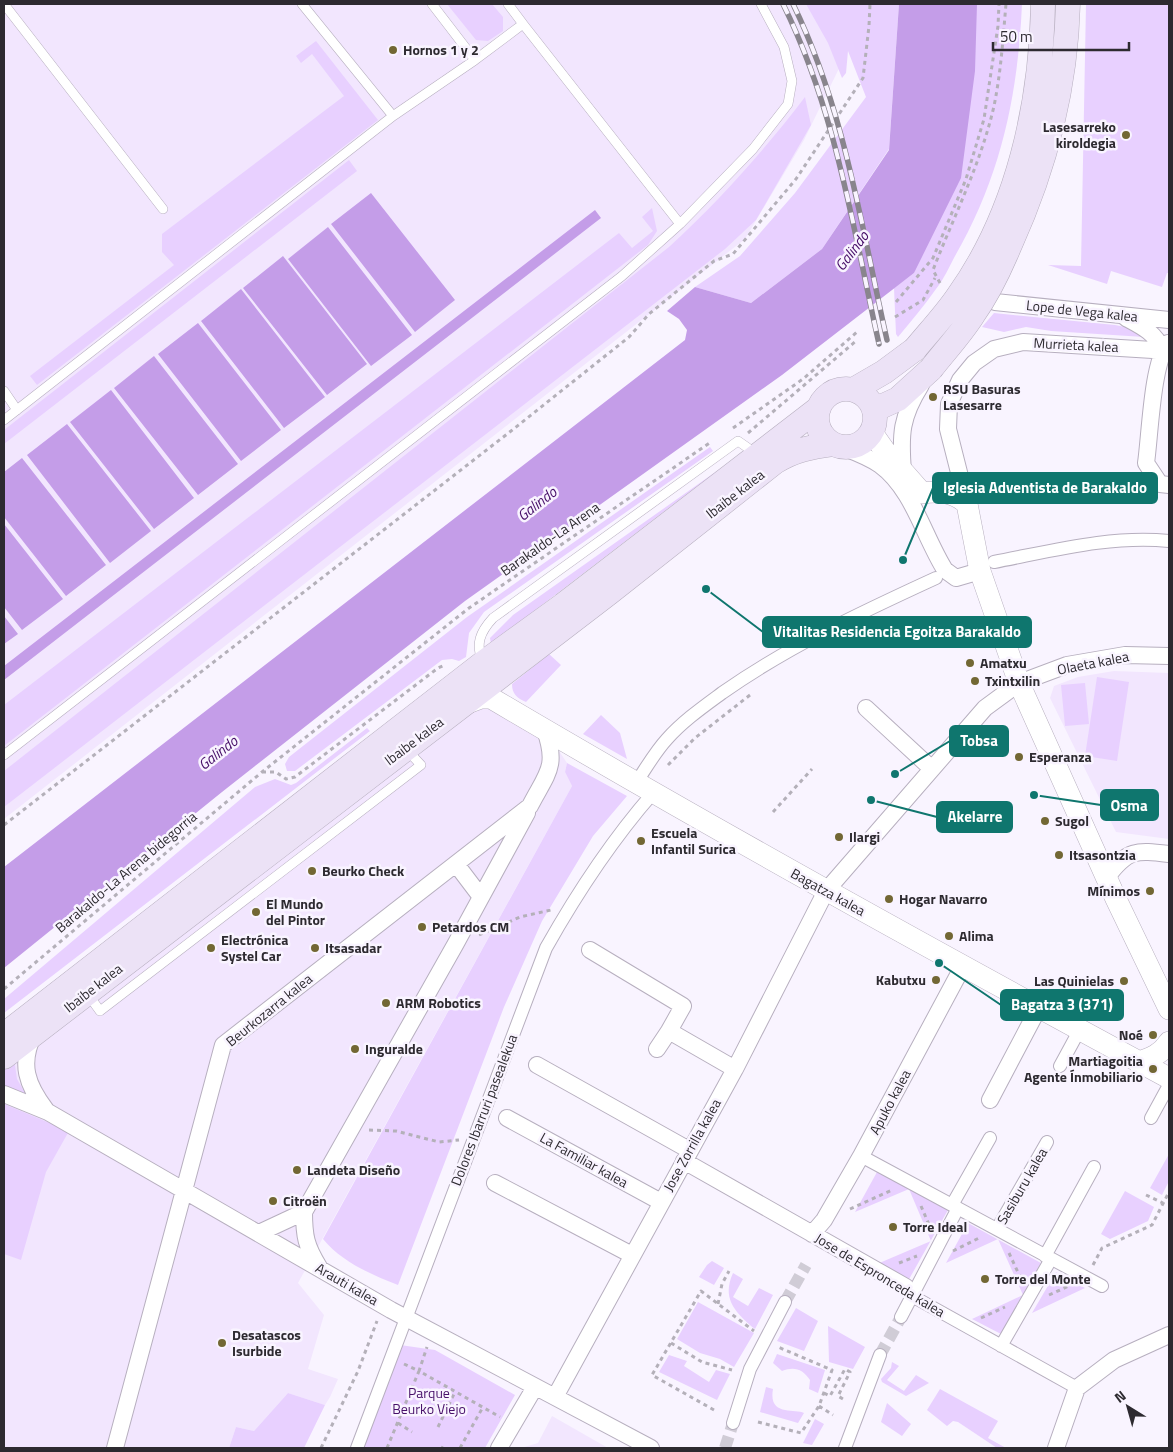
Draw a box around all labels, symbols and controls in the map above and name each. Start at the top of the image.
scale bar [993,20,1129,52]
text: 50 m [1000,25,1033,48]
place label: Hornos 1 y 2 [403,39,479,60]
marker: Hornos 1 y 2 [387,44,399,56]
place label: Lasesarreko kiroldegia [1043,116,1116,153]
marker: Lasesarreko kiroldegia [1120,129,1132,141]
water label: Galindo [829,225,875,276]
street label: Lope de Vega kalea [1025,294,1139,327]
street label: Murrieta kalea [1033,332,1119,357]
place label: RSU Basuras Lasesarre [943,378,1021,415]
marker: RSU Basuras Lasesarre [927,391,939,403]
street label: Ibaibe kalea [701,464,769,523]
callout: Iglesia Adventista de Barakaldo [933,473,1157,503]
text: Iglesia Adventista de Barakaldo [943,476,1147,499]
water label: Galindo [512,480,562,526]
street label: Barakaldo-La Arena [496,496,604,581]
callout: Vitalitas Residencia Egoitza Barakaldo [763,617,1031,647]
text: Vitalitas Residencia Egoitza Barakaldo [773,620,1021,643]
street label: Olaeta kalea [1055,645,1131,680]
place label: Amatxu [980,652,1027,673]
marker: Amatxu [964,657,976,669]
place label: Txintxilin [985,670,1040,691]
marker: Txintxilin [969,675,981,687]
street label: Ibaibe kalea [380,711,448,770]
callout: Tobsa [950,726,1008,756]
water label: Galindo [193,729,243,775]
text: Tobsa [960,729,998,752]
place label: Esperanza [1029,746,1092,767]
marker: Esperanza [1013,751,1025,763]
callout: Osma [1101,790,1158,820]
text: Osma [1110,794,1148,817]
callout: Akelarre [937,802,1012,832]
text: Akelarre [948,805,1003,828]
street label: Barakaldo-La Arena bidegorria [50,806,201,937]
place label: Sugol [1055,810,1089,831]
marker: Sugol [1039,815,1051,827]
place label: Escuela Infantil Surica [651,822,736,859]
place label: Ilargi [849,826,880,847]
marker: Ilargi [833,831,845,843]
marker: Escuela Infantil Surica [635,835,647,847]
place label: Itsasontzia [1069,844,1136,865]
marker: Itsasontzia [1053,849,1065,861]
place label: Beurko Check [322,860,405,881]
street label: Bagatza kalea [787,862,869,921]
marker: Beurko Check [306,865,318,877]
place label: Mínimos [1087,880,1140,901]
marker: Mínimos [1144,885,1156,897]
place label: Hogar Navarro [899,888,987,909]
place label: El Mundo del Pintor [266,893,325,930]
marker: Hogar Navarro [883,893,895,905]
marker: El Mundo del Pintor [250,906,262,918]
place label: Petardos CM [432,916,509,937]
marker: Petardos CM [416,921,428,933]
place label: Alima [959,925,994,946]
place label: Electrónica Systel Car [221,929,288,966]
marker: Alima [943,930,955,942]
place label: Itsasadar [325,937,382,958]
marker: Electrónica Systel Car [205,942,217,954]
marker: Itsasadar [309,942,321,954]
street label: Ibaibe kalea [59,958,127,1017]
street label: Beurkozarra kalea [221,968,316,1051]
place label: Kabutxu [876,969,926,990]
place label: Las Quinielas [1034,970,1114,991]
marker: Kabutxu [930,974,942,986]
marker: Las Quinielas [1118,975,1130,987]
callout: Bagatza 3 (371) [1001,990,1123,1020]
place label: ARM Robotics [396,992,481,1013]
text: Bagatza 3 (371) [1011,993,1113,1016]
marker: ARM Robotics [380,997,392,1009]
place label: Noé [1119,1024,1143,1045]
marker: Noé [1147,1029,1159,1041]
street label: Dolores Ibarruri pasealekua [445,1031,522,1189]
place label: Inguralde [365,1038,423,1059]
marker: Inguralde [349,1043,361,1055]
place label: Martiagoitia Agente Ínmobiliario [1024,1050,1143,1087]
marker: Martiagoitia Agente Ínmobiliario [1147,1063,1159,1075]
street label: Apuko kalea [864,1065,916,1138]
street label: Jose Zorrilla kalea [657,1095,726,1195]
street label: La Familiar kalea [536,1127,632,1192]
street label: Sasiburu kalea [991,1144,1052,1228]
place label: Landeta Diseño [307,1159,400,1180]
marker: Landeta Diseño [291,1164,303,1176]
place label: Citroën [283,1190,327,1211]
marker: Citroën [267,1195,279,1207]
place label: Torre Ideal [903,1216,967,1237]
marker: Torre Ideal [887,1221,899,1233]
street label: Jose de Espronceda kalea [811,1227,949,1322]
street label: Arauti kalea [312,1257,383,1310]
place label: Torre del Monte [995,1268,1091,1289]
marker: Torre del Monte [979,1273,991,1285]
place label: Desatascos Isurbide [232,1324,301,1361]
marker: Desatascos Isurbide [216,1337,228,1349]
park label: Parque Beurko Viejo [392,1382,466,1419]
north arrow [1103,1382,1153,1432]
text: N [1110,1385,1130,1408]

